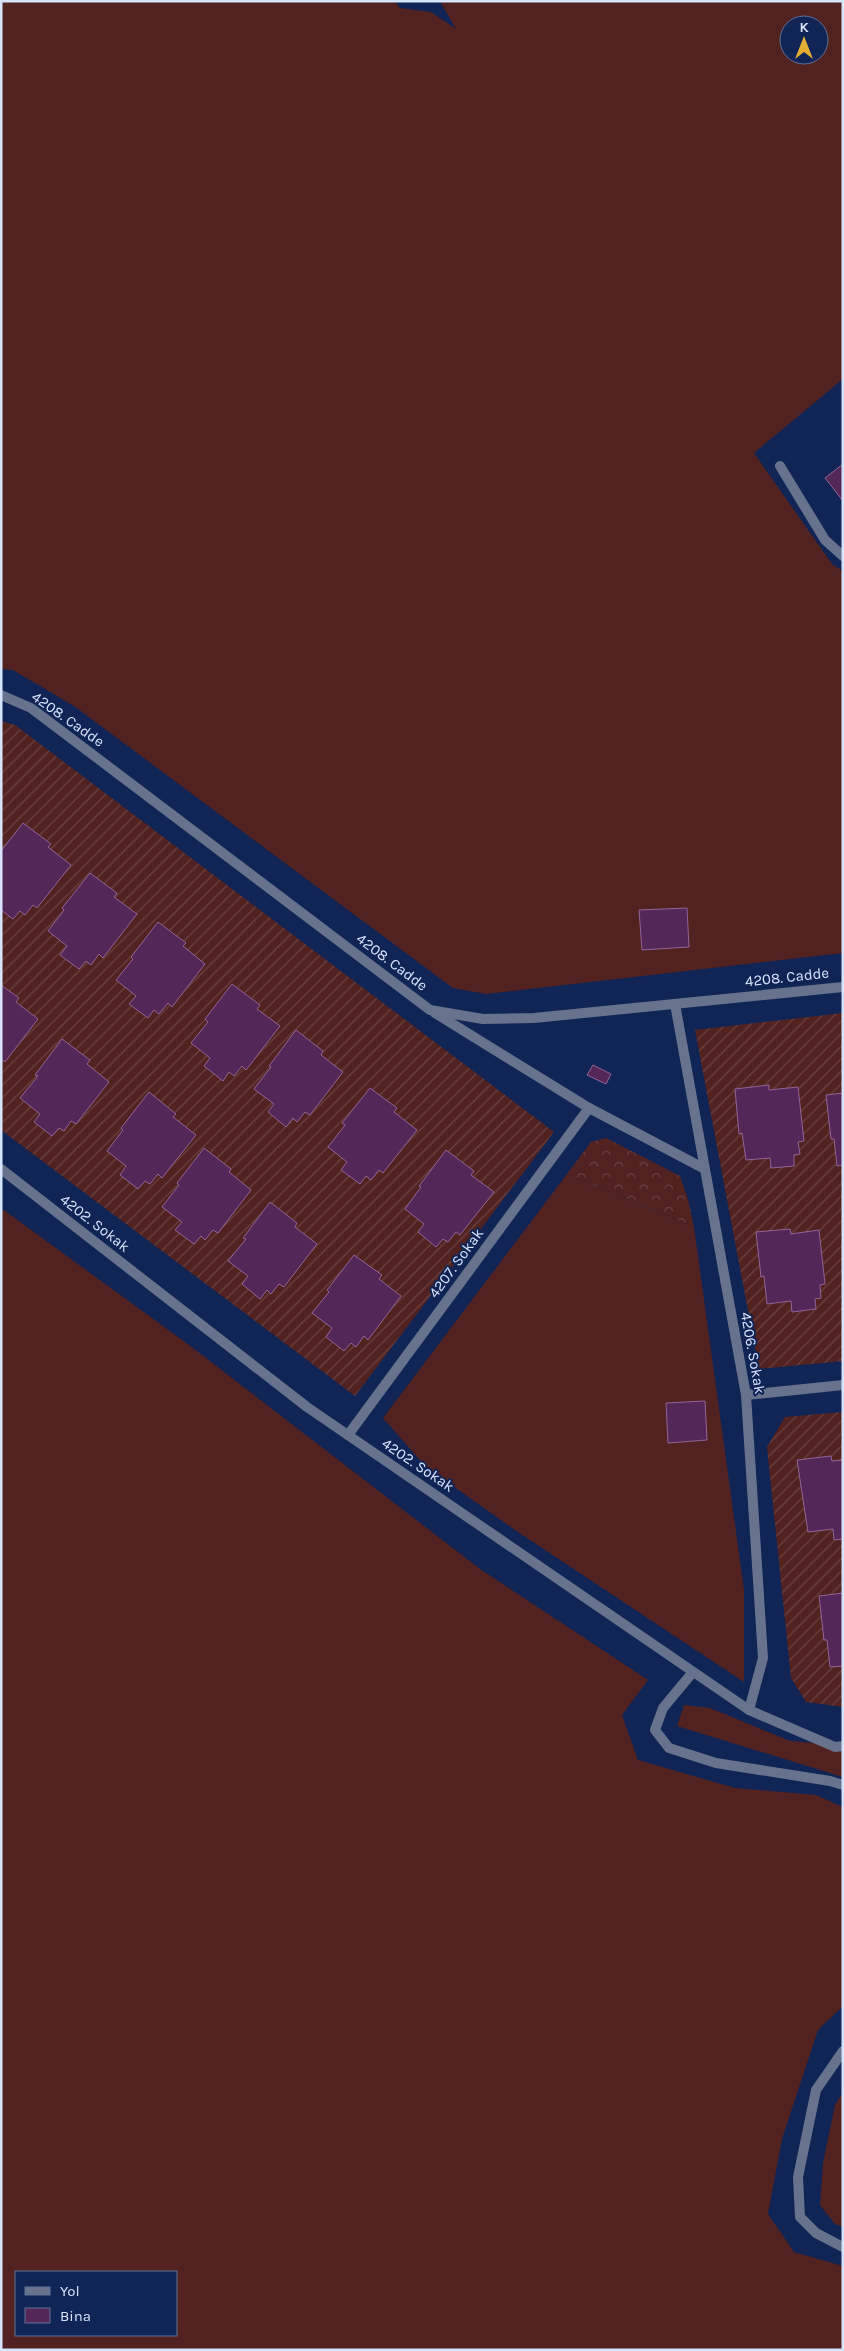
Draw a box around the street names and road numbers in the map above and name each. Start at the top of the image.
street label: 4208. Cadde [28,687,108,751]
street label: 4208. Cadde [353,929,431,995]
street label: 4208. Cadde [744,964,830,990]
street label: 4202. Sokak [57,1190,133,1256]
street label: 4207. Sokak [425,1225,487,1301]
street label: 4206. Sokak [737,1310,769,1396]
street label: 4202. Sokak [378,1434,458,1496]

